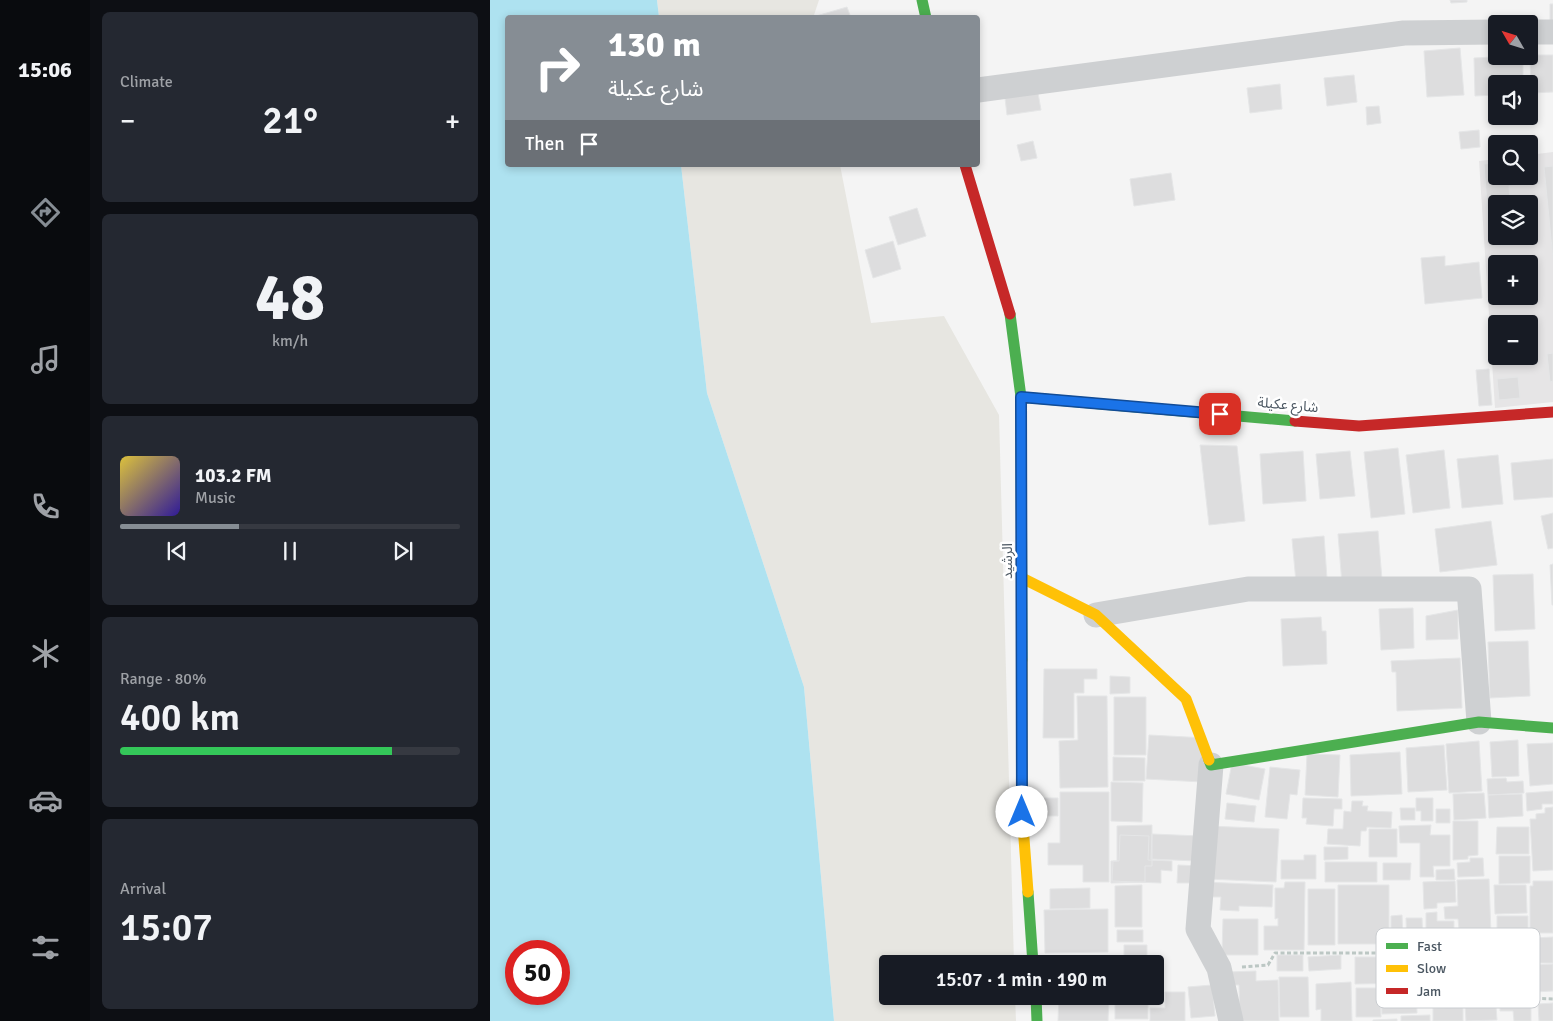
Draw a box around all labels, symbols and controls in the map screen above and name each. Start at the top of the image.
north arrow [1488,15,1538,65]
map controls [1488,15,1538,365]
text: 130 m [608,23,701,66]
icon: right [525,35,590,100]
text: 15:06 [18,56,72,83]
text: Climate [120,72,173,92]
text: شارع عكيلة [608,75,703,102]
button: sound [1488,75,1538,125]
text: 21° [262,97,318,144]
text: − [120,104,135,138]
text: + [445,104,460,138]
icon: arrive [575,130,603,158]
text: Then [525,132,565,156]
button: search [1488,135,1538,185]
icon: directions [28,195,63,230]
button: layers [1488,195,1538,245]
button: + [1488,255,1538,305]
text: 48 [255,258,325,338]
button: − [1488,315,1538,365]
text: km/h [272,331,308,351]
icon: music [28,342,63,377]
pin [1199,393,1241,435]
street label: شارع عكيلة [1257,394,1319,418]
icon: arrive [1206,400,1234,428]
text: 103.2 FM [195,464,272,488]
text: Music [195,488,236,508]
icon: phone [28,489,63,524]
icon: previous [163,537,191,565]
icon: pause [276,537,304,565]
icon: next [389,537,417,565]
street label: الرشيد [999,543,1016,579]
icon: climate [28,636,63,671]
text: Range · 80% [120,669,206,689]
text: 400 km [120,694,240,741]
icon: car [28,783,63,818]
position arrow [995,785,1047,837]
text: Arrival [120,879,166,899]
text: 15:07 [120,904,213,951]
legend [1376,928,1540,1008]
icon: filters [28,930,63,965]
text: Fast [1417,938,1442,955]
speed limit sign: 50 [505,940,570,1005]
text: Slow [1417,960,1446,977]
text: 15:07 · 1 min · 190 m [936,968,1107,992]
text: Jam [1417,983,1441,1000]

